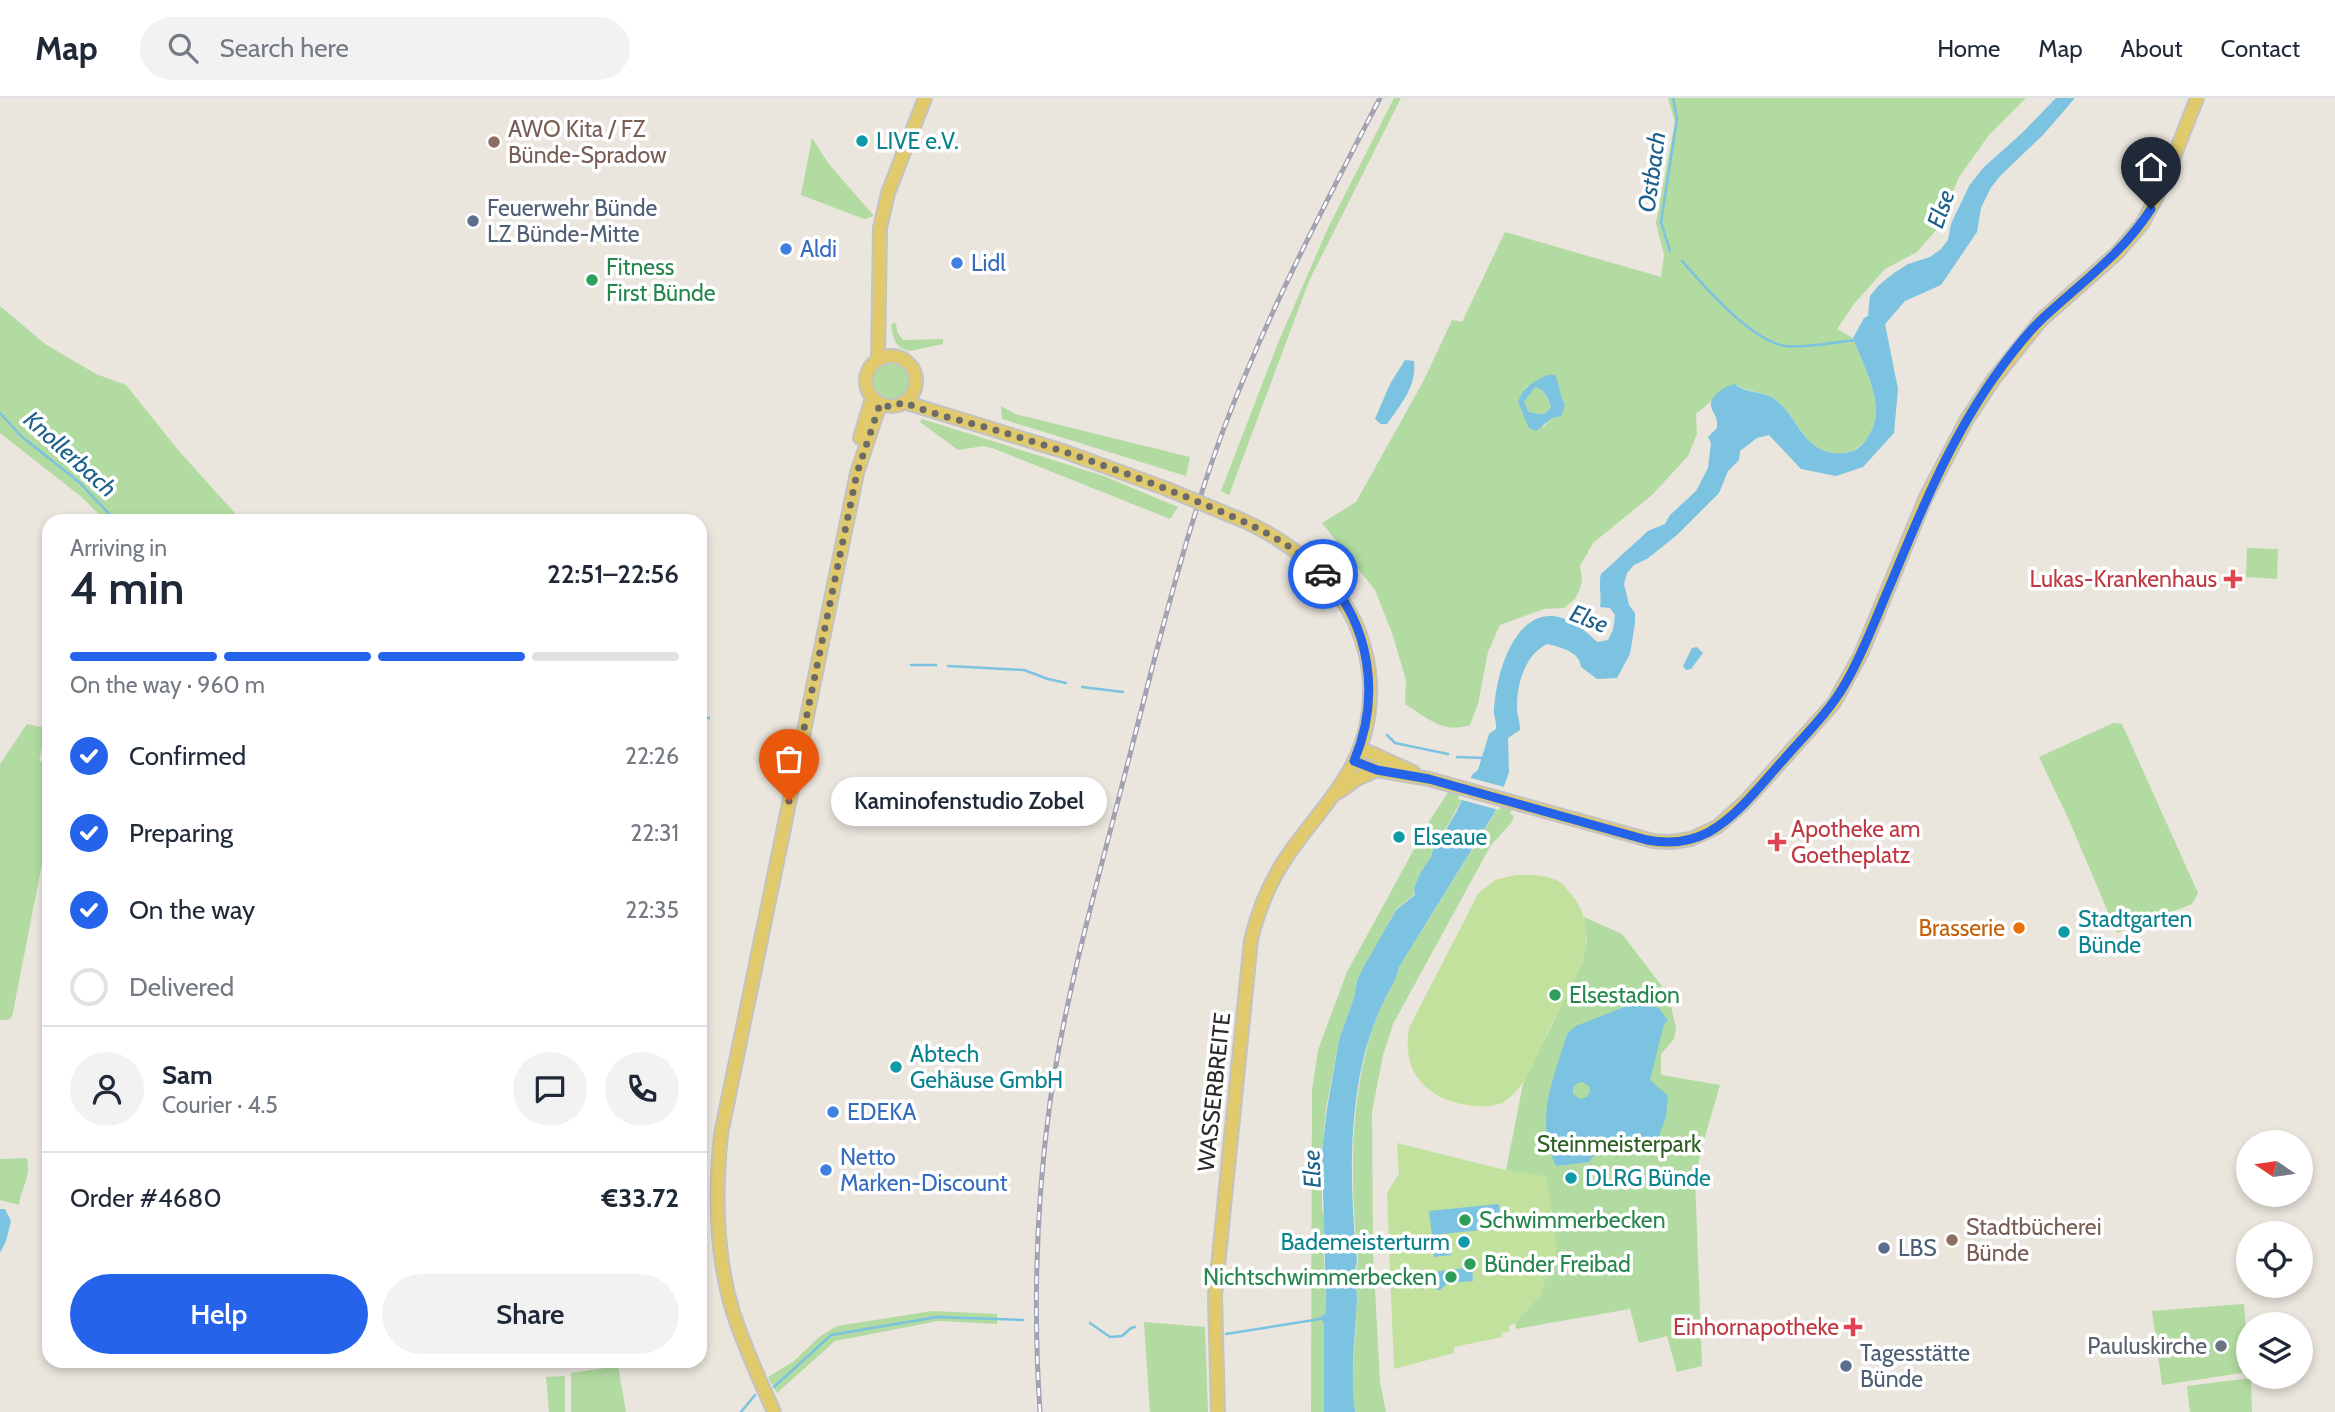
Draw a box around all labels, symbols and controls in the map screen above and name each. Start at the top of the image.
search box [140,17,630,80]
text: Map [35,28,98,68]
icon: search [164,29,202,67]
text: Search here [220,32,349,64]
text: Home [1937,34,2000,63]
text: Map [2038,34,2083,63]
text: About [2121,34,2183,63]
text: Contact [2221,34,2300,63]
place label: AWO Kita / FZ Bünde-Spradow [508,115,667,169]
place label: LIVE e.V. [876,127,959,155]
water label: Ostbach [1632,130,1672,214]
marker: LIVE e.V. [854,133,870,149]
marker: AWO Kita / FZ Bünde-Spradow [486,134,502,150]
pin [2121,137,2181,209]
icon: home [2132,148,2170,186]
water label: Else [1921,186,1960,232]
place label: Feuerwehr Bünde LZ Bünde-Mitte [487,194,657,248]
marker: Feuerwehr Bünde LZ Bünde-Mitte [465,213,481,229]
place label: Aldi [800,235,837,263]
marker: Aldi [778,241,794,257]
place label: Lidl [971,249,1006,277]
place label: Fitness First Bünde [606,253,716,307]
marker: Lidl [949,255,965,271]
marker: Fitness First Bünde [584,272,600,288]
water label: Knollerbach [18,405,123,503]
text: Arriving in [70,534,167,562]
courier [1288,539,1358,609]
icon: car [1304,555,1342,593]
text: 22:51–22:56 [547,558,679,590]
text: 4 min [70,560,184,616]
place label: Lukas-Krankenhaus [2030,565,2217,593]
marker: Lukas-Krankenhaus [2223,569,2243,589]
water label: Else [1566,598,1612,639]
text: On the way · 960 m [70,671,265,699]
pin [759,729,819,801]
icon: check [70,737,108,775]
text: Confirmed [129,740,246,772]
icon: bag [770,740,808,778]
text: 22:26 [625,742,679,770]
callout: Kaminofenstudio Zobel [831,776,1108,826]
text: Kaminofenstudio Zobel [854,787,1084,815]
icon: check [70,814,108,852]
place label: Apotheke am Goetheplatz [1791,815,1920,869]
text: Preparing [129,817,233,849]
text: 22:31 [630,819,679,847]
place label: Elseaue [1413,823,1488,851]
marker: Elseaue [1391,829,1407,845]
marker: Apotheke am Goetheplatz [1769,834,1785,850]
icon: check [70,891,108,929]
text: On the way [129,894,255,926]
text: 22:35 [625,896,679,924]
place label: Stadtgarten Bünde [2078,905,2192,959]
place label: Brasserie [1919,914,2005,942]
marker: Brasserie [2011,920,2027,936]
marker: Stadtgarten Bünde [2056,924,2072,940]
text: Delivered [129,971,234,1003]
place label: Elsestadion [1569,981,1680,1009]
marker: Elsestadion [1547,987,1563,1003]
street label: WASSERBREITE [1192,1011,1236,1173]
place label: Abtech Gehäuse GmbH [910,1040,1063,1094]
button: person [70,1052,144,1126]
button: chat [513,1052,587,1126]
button: phone [605,1052,679,1126]
text: Sam [162,1059,213,1091]
marker: Abtech Gehäuse GmbH [888,1059,904,1075]
text: Courier · 4.5 [162,1091,278,1119]
place label: EDEKA [847,1098,916,1126]
marker: EDEKA [825,1104,841,1120]
park label: Steinmeisterpark [1537,1130,1702,1158]
north arrow [2236,1130,2314,1208]
map controls [2236,1130,2313,1389]
place label: Netto Marken-Discount [840,1143,1008,1197]
water label: Else [1296,1149,1327,1189]
marker: Netto Marken-Discount [818,1162,834,1178]
place label: DLRG Bünde [1585,1164,1711,1192]
marker: DLRG Bünde [1563,1170,1579,1186]
text: Order #4680 [70,1182,222,1214]
text: €33.72 [602,1182,679,1214]
place label: Schwimmerbecken [1479,1206,1666,1234]
marker: Schwimmerbecken [1457,1212,1473,1228]
place label: Stadtbücherei Bünde [1966,1213,2102,1267]
button: locate [2236,1221,2313,1298]
place label: Bademeisterturm [1280,1228,1450,1256]
marker: Stadtbücherei Bünde [1944,1232,1960,1248]
marker: Bademeisterturm [1456,1234,1472,1250]
place label: LBS [1898,1234,1937,1262]
marker: LBS [1876,1240,1892,1256]
place label: Bünder Freibad [1484,1250,1631,1278]
marker: Bünder Freibad [1462,1256,1478,1272]
place label: Nichtschwimmerbecken [1203,1263,1437,1291]
marker: Nichtschwimmerbecken [1443,1269,1459,1285]
button: Help [70,1274,368,1354]
button: Share [382,1274,679,1354]
button: layers [2236,1312,2313,1389]
place label: Einhornapotheke [1673,1313,1839,1341]
marker: Einhornapotheke [1845,1319,1861,1335]
place label: Pauluskirche [2087,1332,2207,1360]
marker: Pauluskirche [2213,1338,2229,1354]
place label: Tagesstätte Bünde [1860,1339,1970,1393]
marker: Tagesstätte Bünde [1838,1358,1854,1374]

